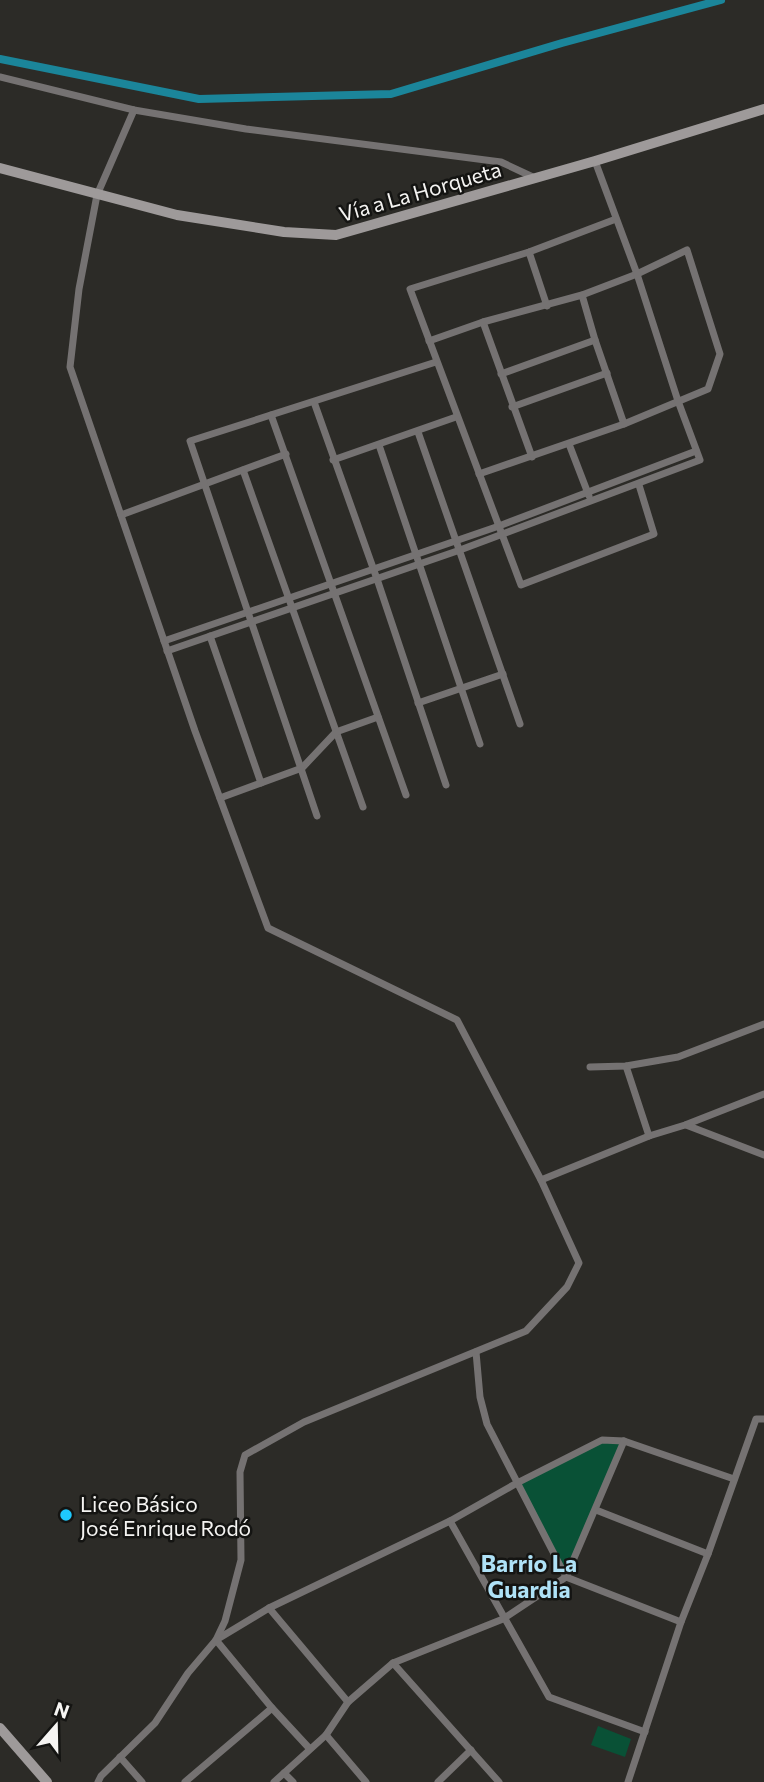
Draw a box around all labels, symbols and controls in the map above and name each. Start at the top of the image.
street label: Vía a La Horqueta [336,156,504,226]
place label: Liceo Básico José Enrique Rodó [80,1491,251,1540]
marker: Liceo Básico José Enrique Rodó [58,1507,74,1523]
district label: Barrio La Guardia [481,1549,577,1603]
north arrow [21,1691,91,1761]
text: N [51,1696,73,1723]

